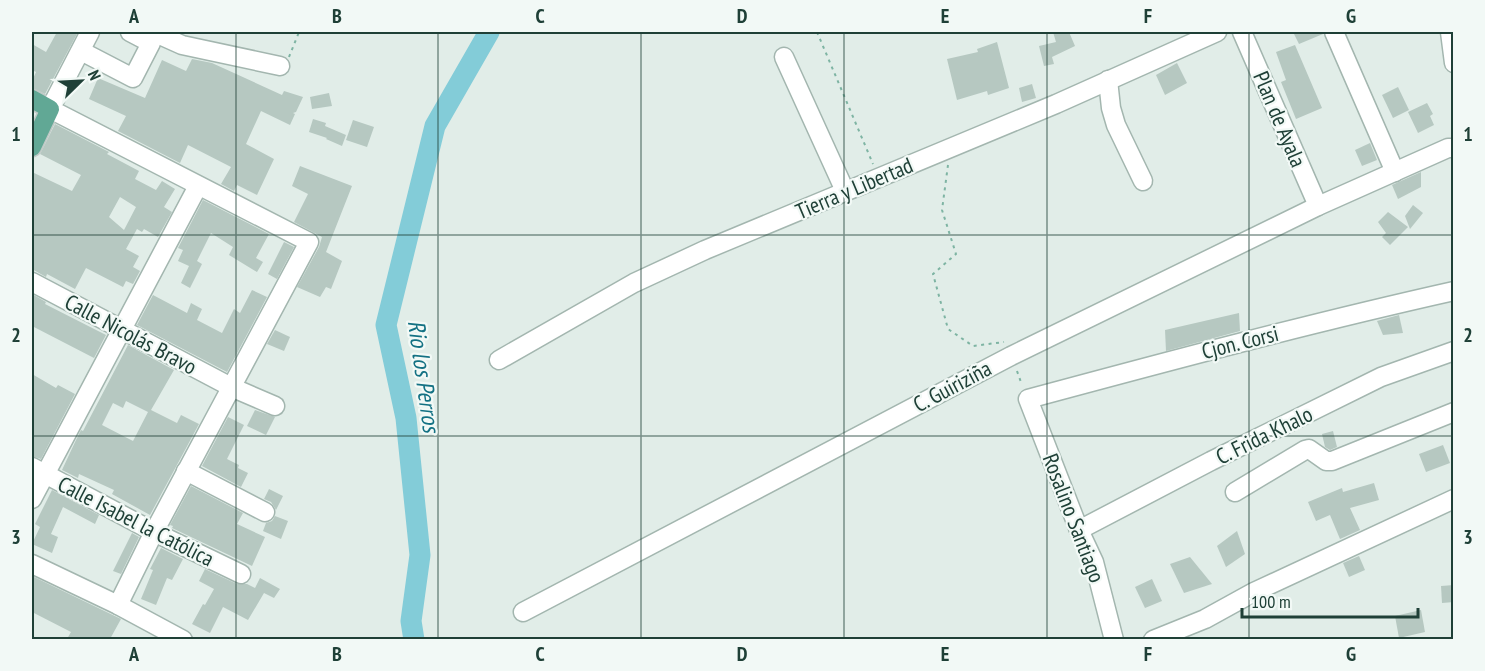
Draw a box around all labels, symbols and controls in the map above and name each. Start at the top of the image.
text: A [128,3,140,29]
text: B [332,3,342,29]
text: C [535,3,545,29]
text: D [737,3,748,29]
text: E [941,3,949,29]
text: F [1144,3,1152,29]
text: G [1346,3,1356,29]
north arrow [51,51,111,111]
text: N [84,67,106,83]
street label: Plan de Ayala [1247,67,1313,171]
text: 1 [11,121,21,147]
text: 1 [1463,121,1473,147]
street label: Tierra y Libertad [791,151,917,225]
street label: Calle Nicolás Bravo [60,288,202,380]
water label: Rio los Perros [401,318,448,437]
street label: Cjon. Corsi [1199,319,1281,365]
text: 2 [11,322,21,348]
text: 2 [1463,322,1473,348]
street label: C. Guiriziña [908,354,996,418]
street label: C. Frida Khalo [1211,400,1317,470]
street label: Rosalino Santiago [1037,450,1111,586]
street label: Calle Isabel la Católica [53,470,219,572]
text: 3 [11,524,21,550]
text: 3 [1463,524,1473,550]
scale bar [1242,581,1418,619]
text: 100 m [1251,590,1291,613]
text: A [128,641,140,667]
text: B [332,641,342,667]
text: C [535,641,545,667]
text: D [737,641,748,667]
text: E [941,641,949,667]
text: F [1144,641,1152,667]
text: G [1346,641,1356,667]

